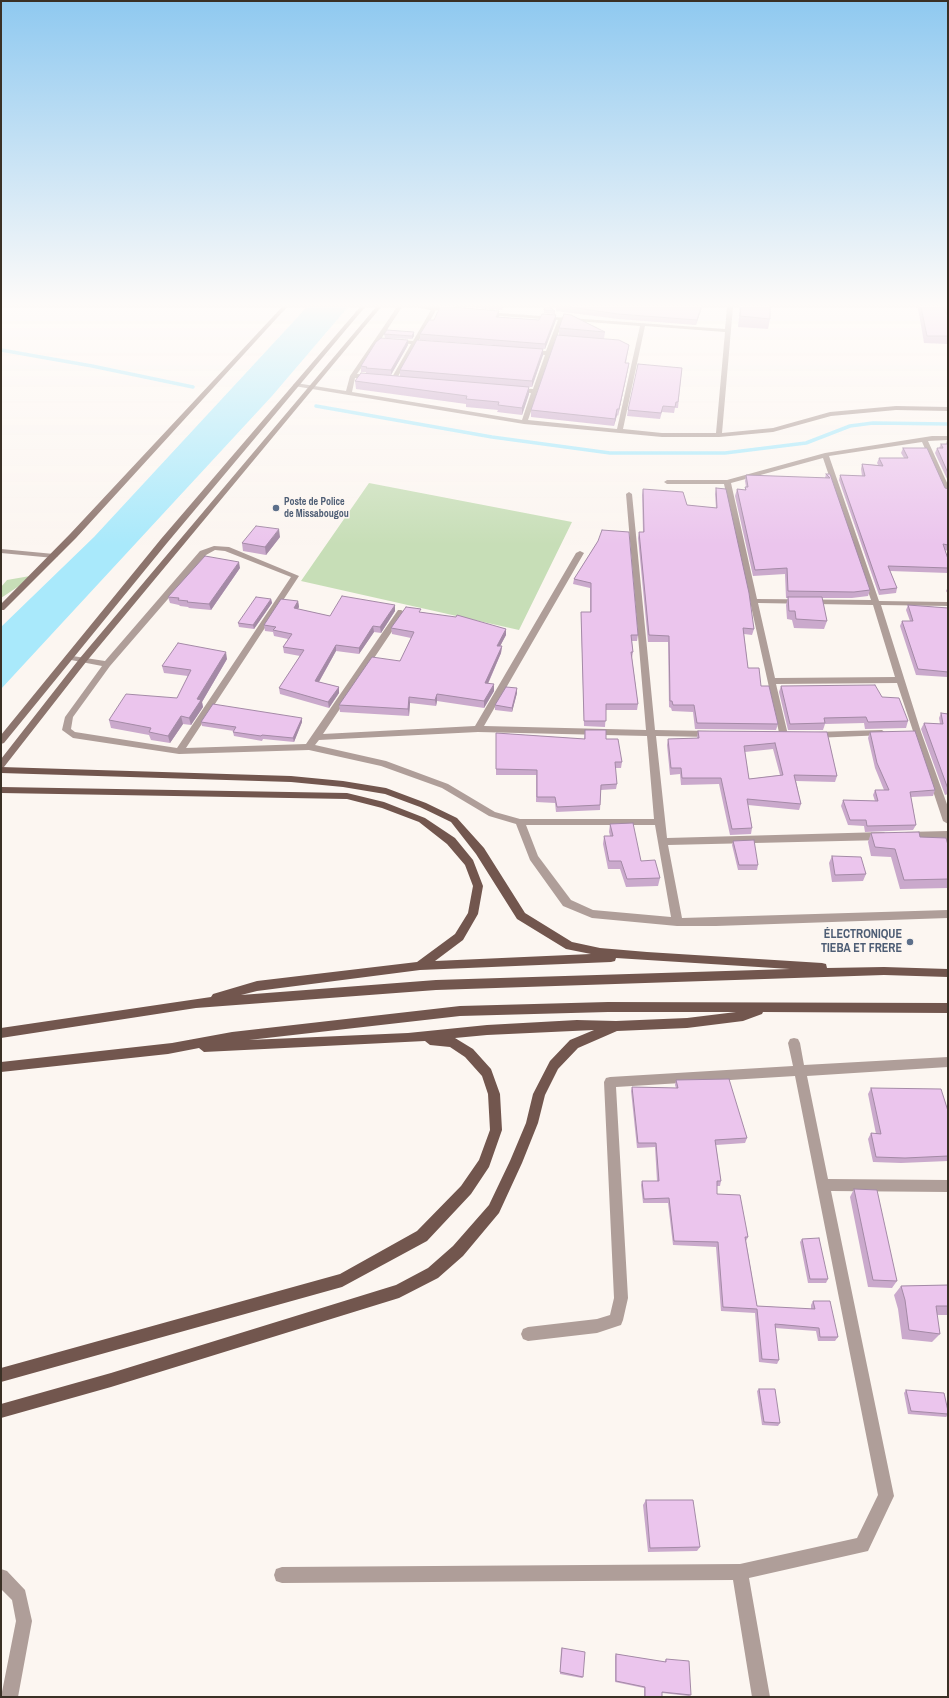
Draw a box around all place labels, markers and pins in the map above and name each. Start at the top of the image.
place label: Poste de Police de Missabougou [284,496,349,520]
marker: Poste de Police de Missabougou [271,503,281,513]
place label: ÉLECTRONIQUE TIEBA ET FRERE [821,928,902,956]
marker: ÉLECTRONIQUE TIEBA ET FRERE [905,937,915,947]

